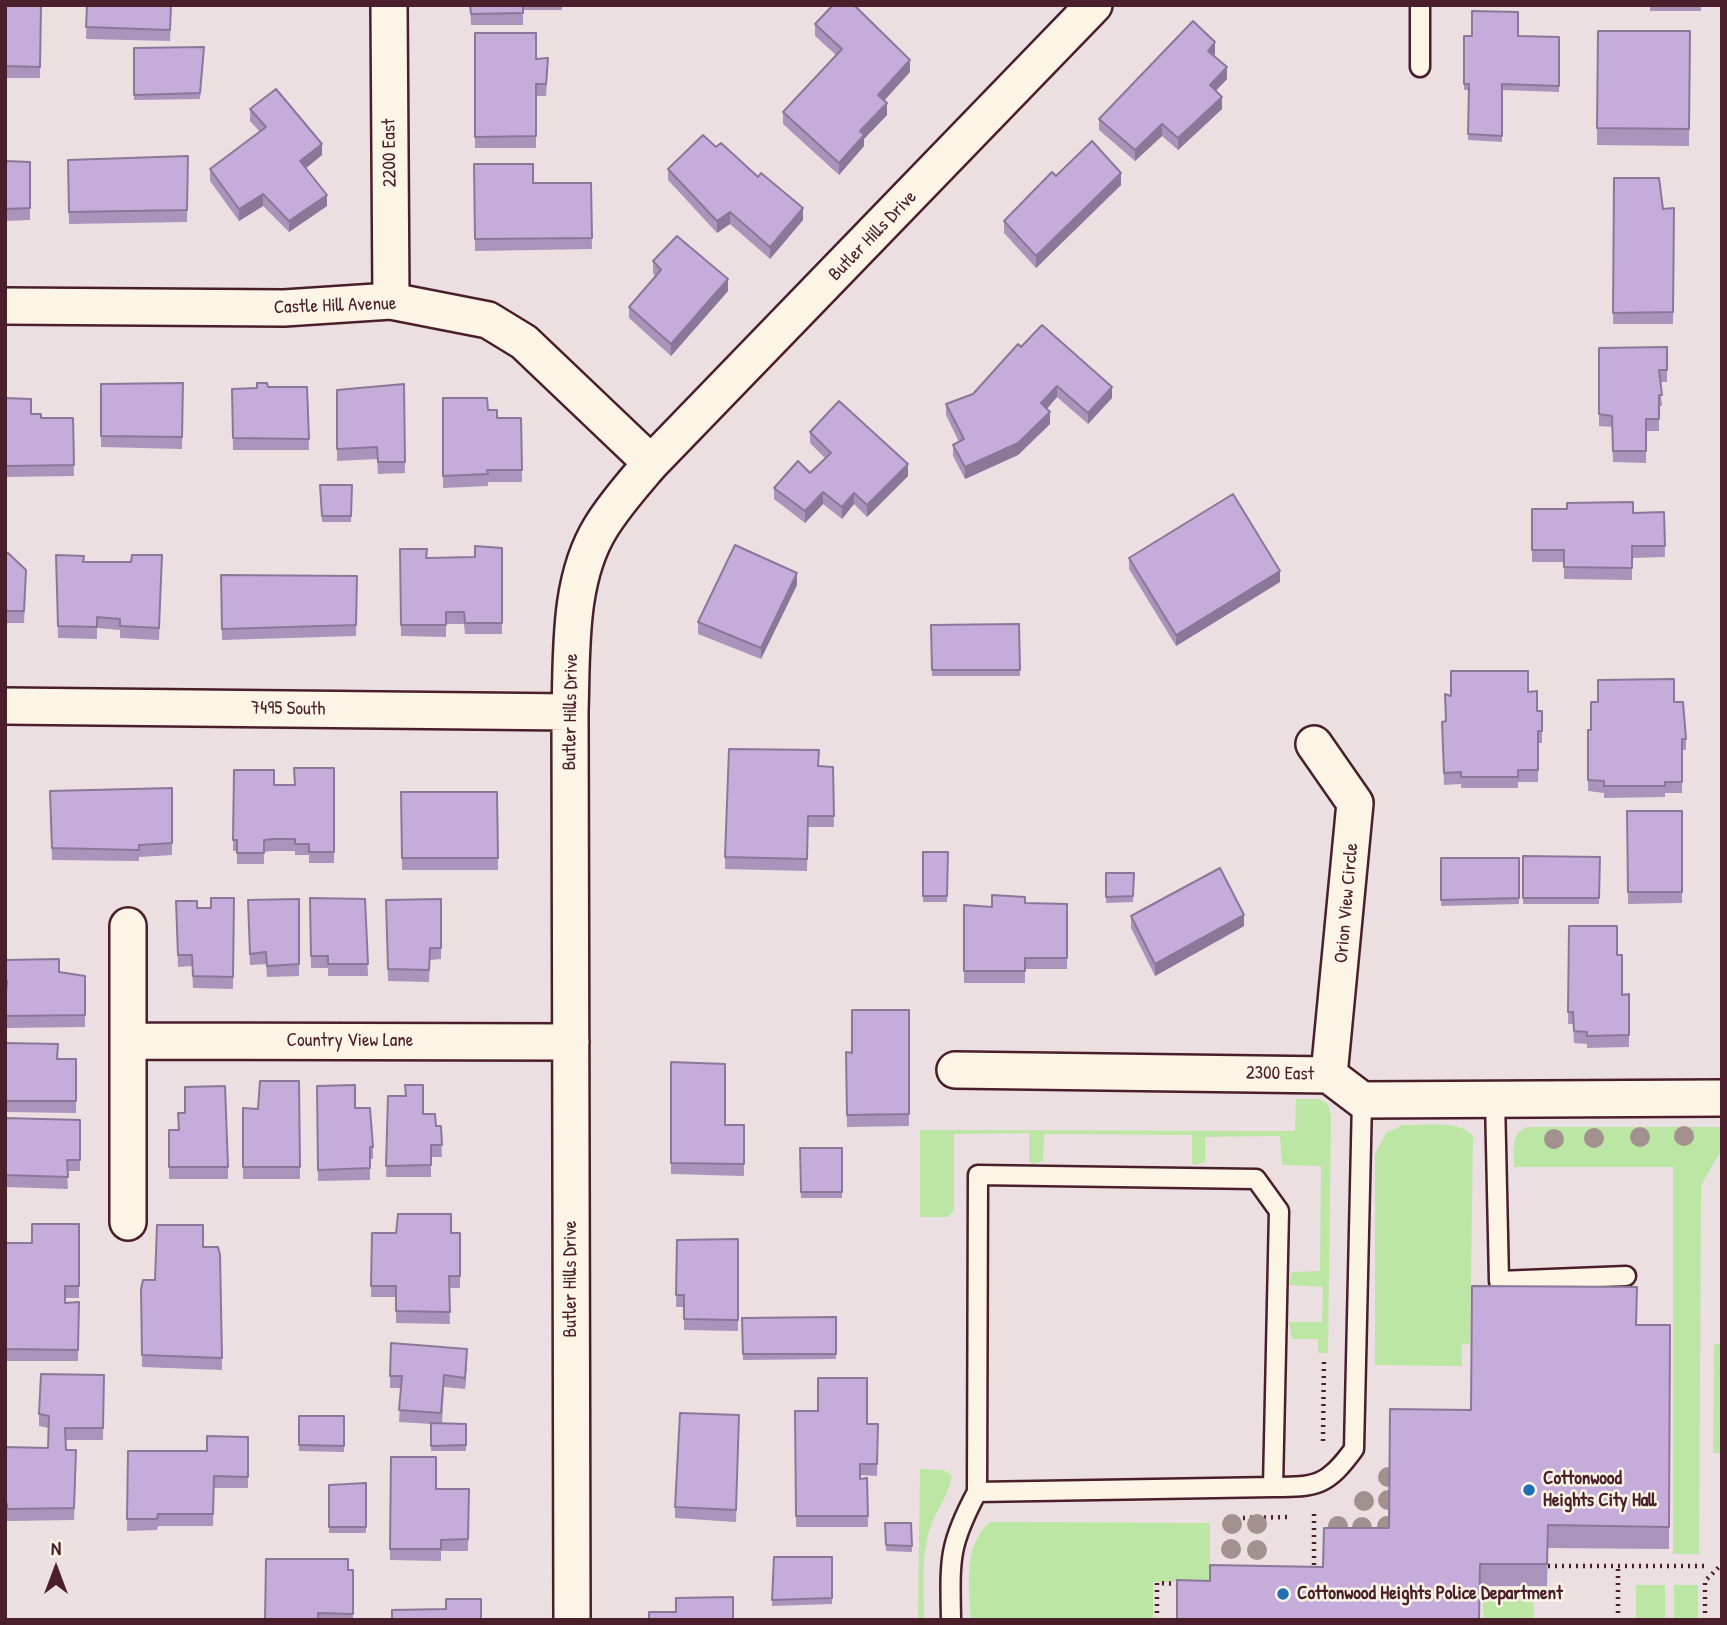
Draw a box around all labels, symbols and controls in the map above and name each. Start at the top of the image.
street label: 2200 East [378,118,402,188]
street label: Butler Hills Drive [824,186,922,286]
street label: Castle Hill Avenue [273,292,397,320]
street label: Butler Hills Drive [559,653,583,771]
street label: 7495 South [251,697,325,721]
street label: Orion View Circle [1330,842,1364,964]
street label: Country View Lane [287,1030,413,1052]
street label: 2300 East [1246,1062,1314,1086]
street label: Butler Hills Drive [560,1221,582,1337]
place label: Cottonwood Heights City Hall [1543,1468,1657,1512]
marker: Cottonwood Heights City Hall [1521,1482,1537,1498]
north arrow [21,1534,91,1604]
text: N [51,1535,61,1561]
place label: Cottonwood Heights Police Department [1297,1583,1563,1605]
marker: Cottonwood Heights Police Department [1275,1586,1291,1602]

